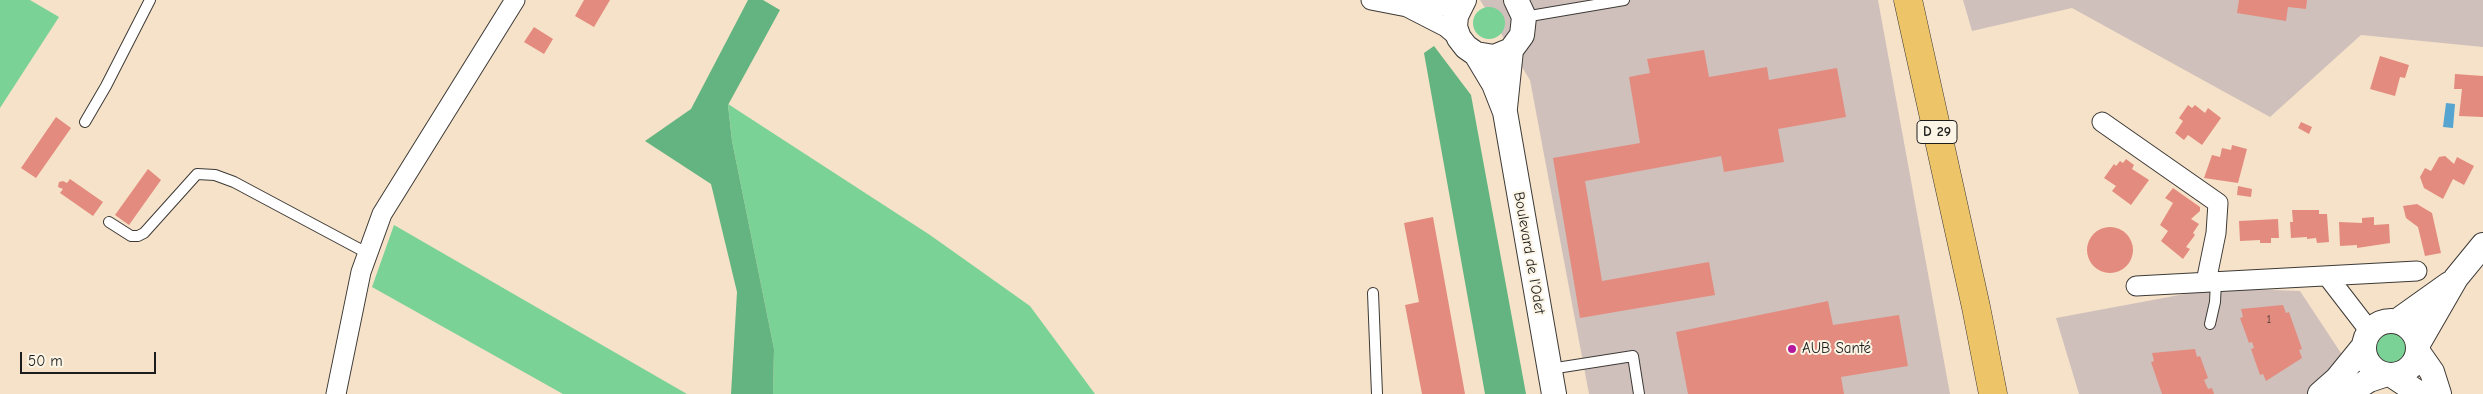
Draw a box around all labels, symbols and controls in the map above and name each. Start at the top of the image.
road number: D 29 [1917,120,1957,144]
street label: Boulevard de l'Odet [1509,190,1549,316]
house number: 1 [2267,313,2271,327]
place label: AUB Santé [1802,340,1871,358]
scale bar [22,342,159,374]
marker: AUB Santé [1786,343,1798,355]
text: 50 m [28,352,63,370]

